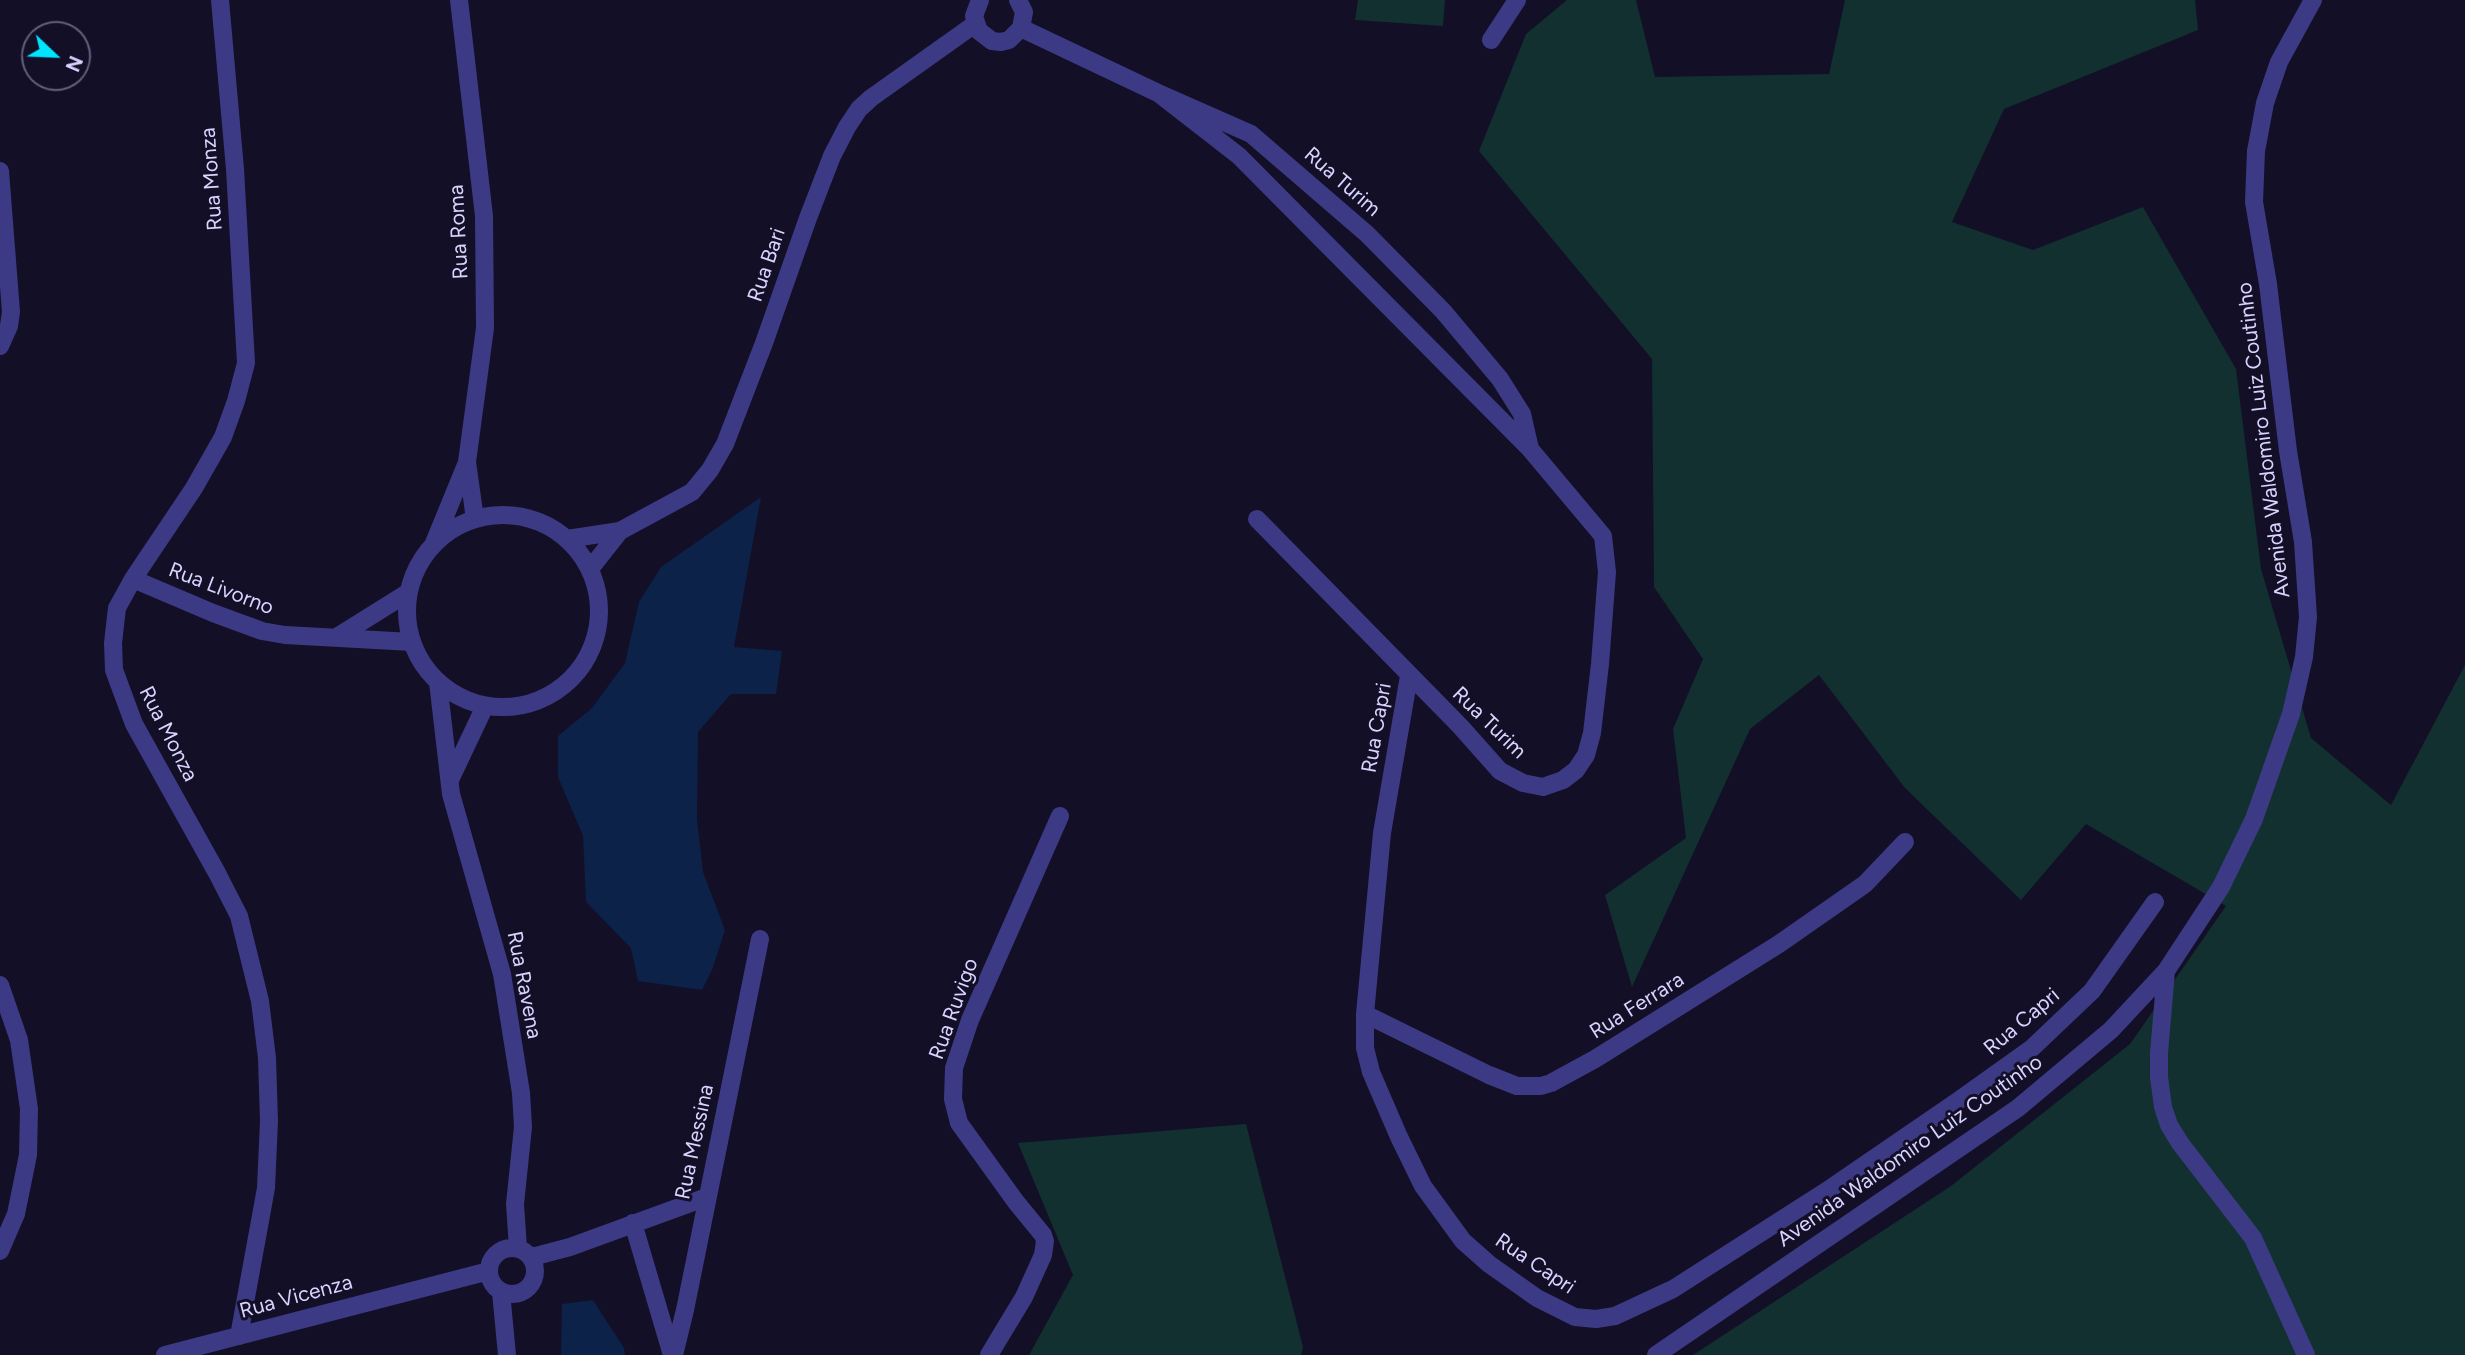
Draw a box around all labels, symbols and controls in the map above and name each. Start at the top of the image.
north arrow [21,21,91,91]
text: N [60,52,87,75]
street label: Rua Monza [196,127,228,231]
street label: Rua Turim [1299,142,1385,222]
street label: Rua Roma [444,184,474,280]
street label: Rua Bari [743,225,791,305]
street label: Avenida Waldomiro Luiz Coutinho [2232,281,2296,599]
street label: Rua Livorno [165,557,277,621]
street label: Rua Capri [1357,681,1397,775]
street label: Rua Monza [133,682,203,786]
street label: Rua Turim [1447,682,1531,764]
street label: Rua Ravena [501,929,547,1041]
street label: Rua Ruvigo [924,955,984,1063]
street label: Rua Ferrara [1585,967,1689,1045]
street label: Rua Capri [1979,983,2065,1061]
street label: Avenida Waldomiro Luiz Coutinho [1773,1050,2047,1252]
street label: Rua Messina [671,1082,719,1202]
street label: Rua Capri [1490,1228,1580,1300]
street label: Rua Vicenza [237,1270,355,1324]

